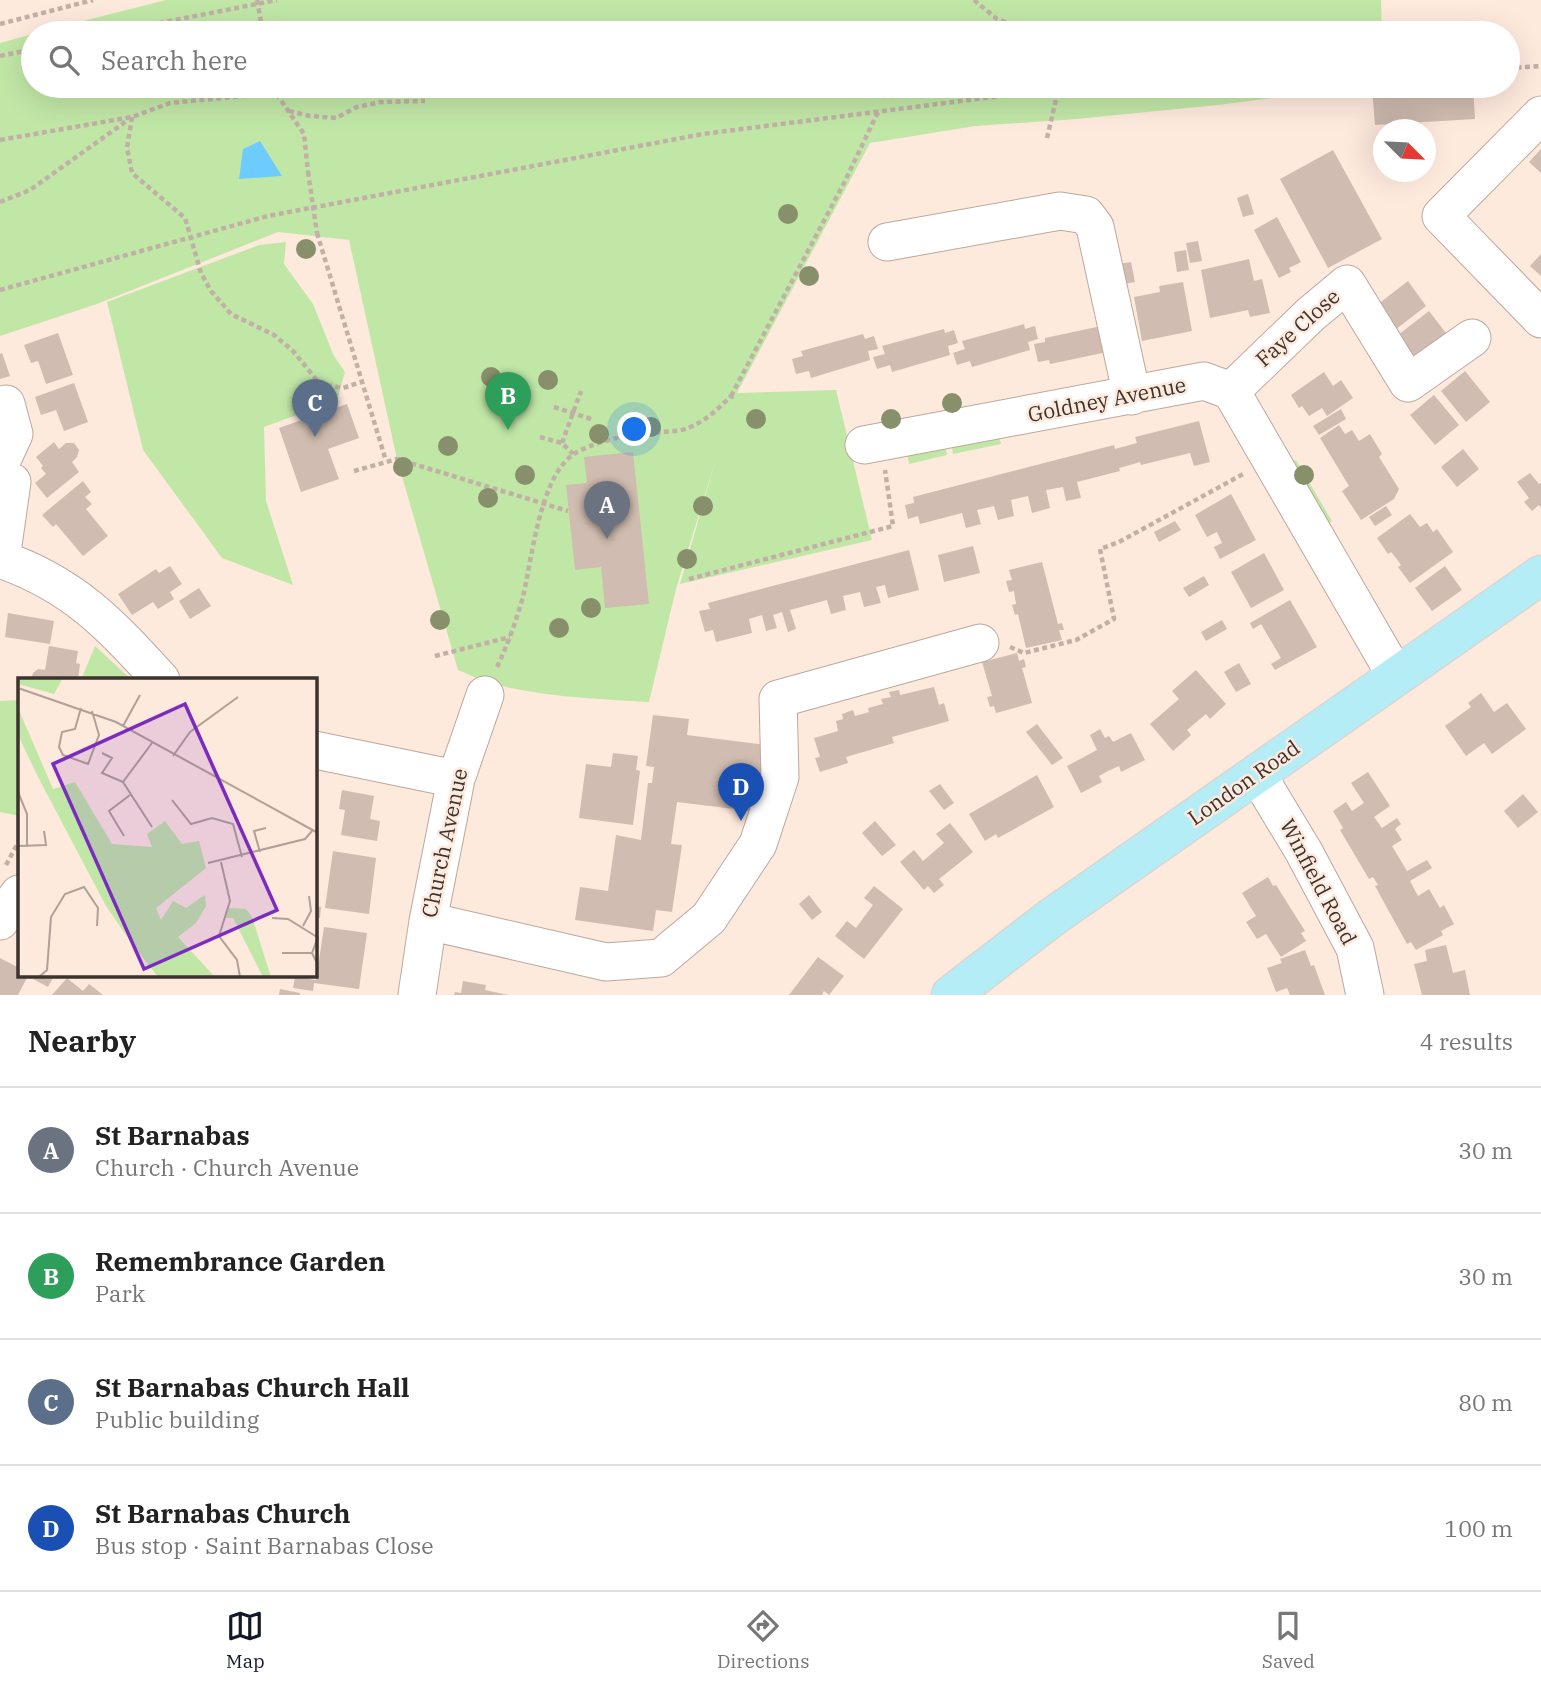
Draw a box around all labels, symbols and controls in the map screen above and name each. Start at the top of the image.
search box [21,21,1520,98]
icon: search [45,41,83,79]
text: Search here [101,43,247,77]
north arrow [1373,119,1436,182]
street label: Faye Close [1249,282,1345,372]
street label: Goldney Avenue [1025,370,1188,428]
pin: B [485,372,531,430]
pin: C [292,379,338,437]
your location [617,412,651,446]
pin: A [584,481,630,539]
inset map [18,678,317,978]
street label: London Road [1182,733,1305,831]
pin: D [718,763,764,821]
street label: Church Avenue [415,766,473,920]
street label: Winfield Road [1274,814,1364,950]
text: Nearby [28,1021,136,1060]
text: 4 results [1420,1026,1513,1056]
text: St Barnabas [95,1118,250,1152]
text: A [43,1135,59,1165]
text: 30 m [1458,1135,1513,1165]
text: Church · Church Avenue [95,1152,359,1182]
text: Remembrance Garden [95,1244,386,1278]
text: B [43,1261,59,1291]
text: 30 m [1458,1261,1513,1291]
text: Park [95,1278,145,1308]
text: St Barnabas Church Hall [95,1370,409,1404]
text: C [43,1387,59,1417]
text: 80 m [1458,1387,1513,1417]
text: Public building [95,1404,259,1434]
text: St Barnabas Church [95,1496,350,1530]
text: D [42,1513,60,1543]
text: 100 m [1444,1513,1513,1543]
text: Bus stop · Saint Barnabas Close [95,1530,433,1560]
tab: Map [226,1607,265,1673]
tab: Directions [717,1607,810,1673]
tab: Saved [1262,1607,1315,1673]

